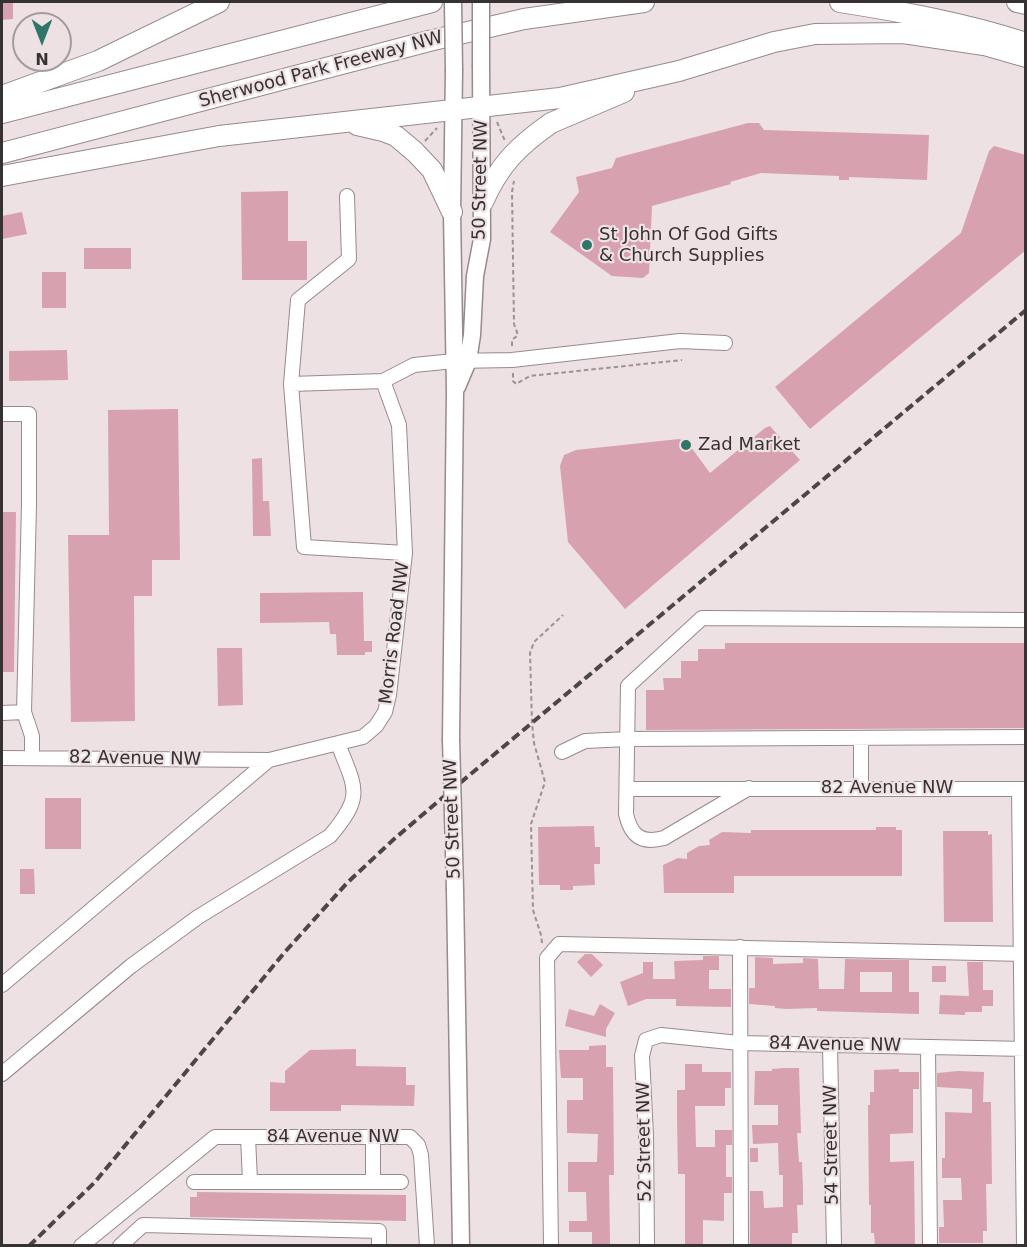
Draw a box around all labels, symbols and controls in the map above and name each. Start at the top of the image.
north arrow [12,12,72,72]
street label: Sherwood Park Freeway NW [197,27,445,113]
text: N [35,49,49,68]
street label: 50 Street NW [469,120,493,240]
place label: St John Of God Gifts & Church Supplies [599,224,778,266]
marker: St John Of God Gifts & Church Supplies [580,238,594,252]
place label: Zad Market [698,434,800,456]
marker: Zad Market [679,438,693,452]
street label: Morris Road NW [376,561,414,705]
street label: 82 Avenue NW [69,747,201,771]
street label: 50 Street NW [440,759,466,879]
street label: 82 Avenue NW [821,777,953,799]
street label: 84 Avenue NW [769,1033,901,1057]
street label: 52 Street NW [633,1082,657,1202]
street label: 54 Street NW [820,1085,844,1205]
street label: 84 Avenue NW [267,1126,399,1148]

